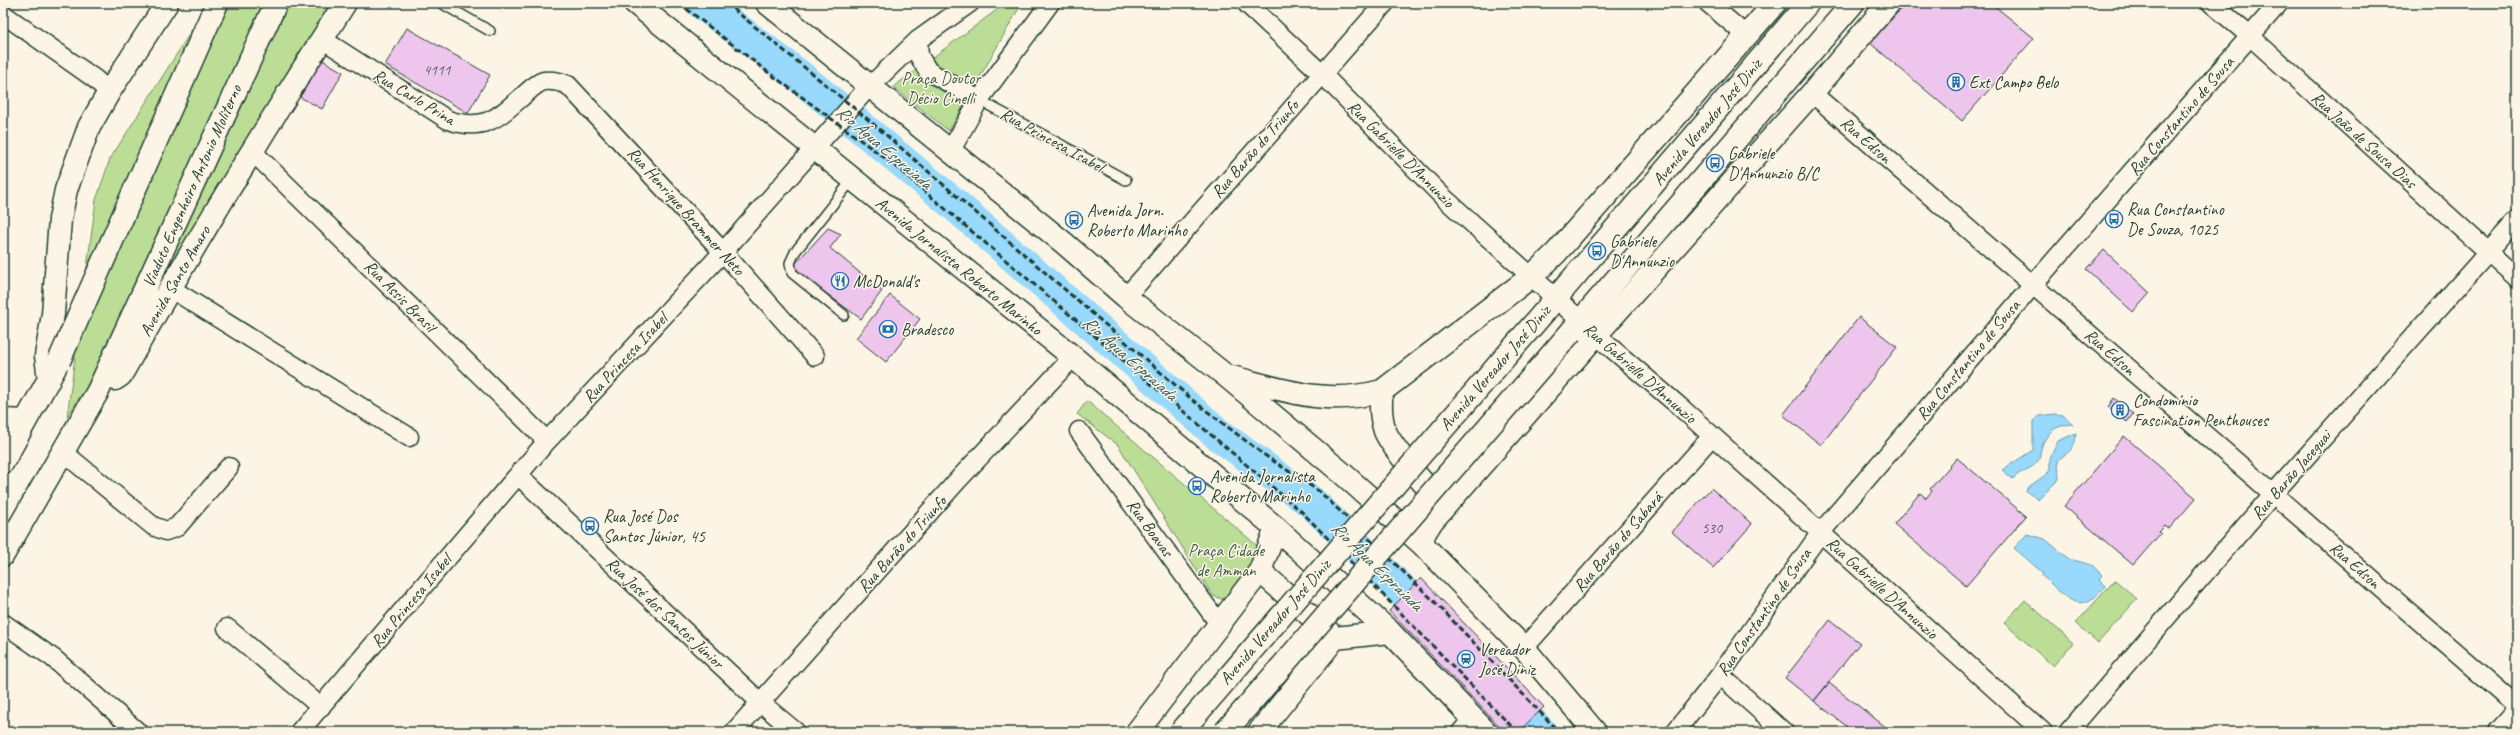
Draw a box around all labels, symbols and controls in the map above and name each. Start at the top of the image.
street label: Rua Constantino de Sousa [2124,51,2239,180]
street label: Avenida Vereador José Diniz [1648,53,1767,190]
house number: 4111 [423,61,452,80]
street label: Rua Carlo Prina [369,64,461,131]
park label: Praça Doutor Décio Cinelli [902,68,982,109]
building icon: Ext Campo Belo [1946,72,1966,92]
place label: Ext Campo Belo [1969,72,2059,93]
street label: Viaduto Engenheiro Antonio Moliterno [138,81,247,291]
street label: Rua João de Sousa Dias [2307,87,2423,194]
street label: Rua Barão do Triunfo [1207,94,1305,202]
street label: Rua Gabrielle D'Annunzio [1343,96,1460,213]
water label: Rio Água Espraiada [831,100,939,195]
street label: Rua Princesa Isabel [997,103,1110,178]
street label: Rua Edson [1836,112,1897,169]
street label: Rua Henrique Brammer Neto [623,142,750,280]
place label: Gabriele D'Annunzio B/C [1728,143,1821,184]
bus stop icon: Gabriele D'Annunzio B/C [1705,153,1725,173]
street label: Avenida Jornalista Roberto Marinho [871,192,1047,340]
place label: Rua Constantino De Souza, 1025 [2127,199,2225,240]
place label: Avenida Jorn. Roberto Marinho [1087,200,1188,241]
bus stop icon: Rua Constantino De Souza, 1025 [2104,209,2124,229]
bus stop icon: Avenida Jorn. Roberto Marinho [1064,210,1084,230]
street label: Avenida Santo Amaro [135,221,216,340]
place label: Gabriele D'Annunzio [1610,231,1675,272]
bus stop icon: Gabriele D'Annunzio [1587,241,1607,261]
street label: Rua Assis Brasil [360,256,443,339]
restaurant icon: McDonald's [830,271,850,291]
place label: McDonald's [853,271,921,292]
street label: Rua Constantino de Sousa [1911,294,2026,425]
street label: Avenida Vereador José Diniz [1435,300,1556,435]
street label: Rua Princesa Isabel [578,307,674,407]
water label: Rio Água Espraiada [1078,311,1184,407]
street label: Rua Gabrielle D'Annunzio [1579,318,1702,428]
bank icon: Bradesco [878,319,898,339]
place label: Bradesco [901,319,954,340]
street label: Rua Edson [2080,324,2141,381]
place label: Condomínio Fascination Penthouses [2133,390,2270,431]
building icon: Condomínio Fascination Penthouses [2110,400,2130,420]
street label: Rua Barão Jaceguai [2247,424,2337,524]
place label: Avenida Jornalista Roberto Marinho [1210,466,1316,507]
bus stop icon: Avenida Jornalista Roberto Marinho [1187,476,1207,496]
street label: Rua Barão do Sabará [1569,487,1668,596]
street label: Rua Barão do Triunfo [853,490,952,597]
street label: Rua Boavas [1122,495,1179,562]
place label: Rua José Dos Santos Júnior, 45 [603,506,706,547]
bus stop icon: Rua José Dos Santos Júnior, 45 [580,516,600,536]
water label: Rio Água Espraiada [1327,517,1429,617]
house number: 530 [1702,519,1723,538]
street label: Rua Gabrielle D'Annunzio [1822,532,1943,644]
street label: Rua Edson [2325,537,2386,594]
park label: Praça Cidade de Amman [1188,540,1265,581]
street label: Rua Constantino de Sousa [1712,543,1817,680]
street label: Rua Princesa Isabel [366,548,458,652]
street label: Rua José dos Santos Júnior [602,553,730,674]
street label: Avenida Vereador José Diniz [1215,554,1336,689]
place label: Vereador José Diniz [1478,639,1537,680]
station icon: Vereador José Diniz [1456,649,1476,669]

